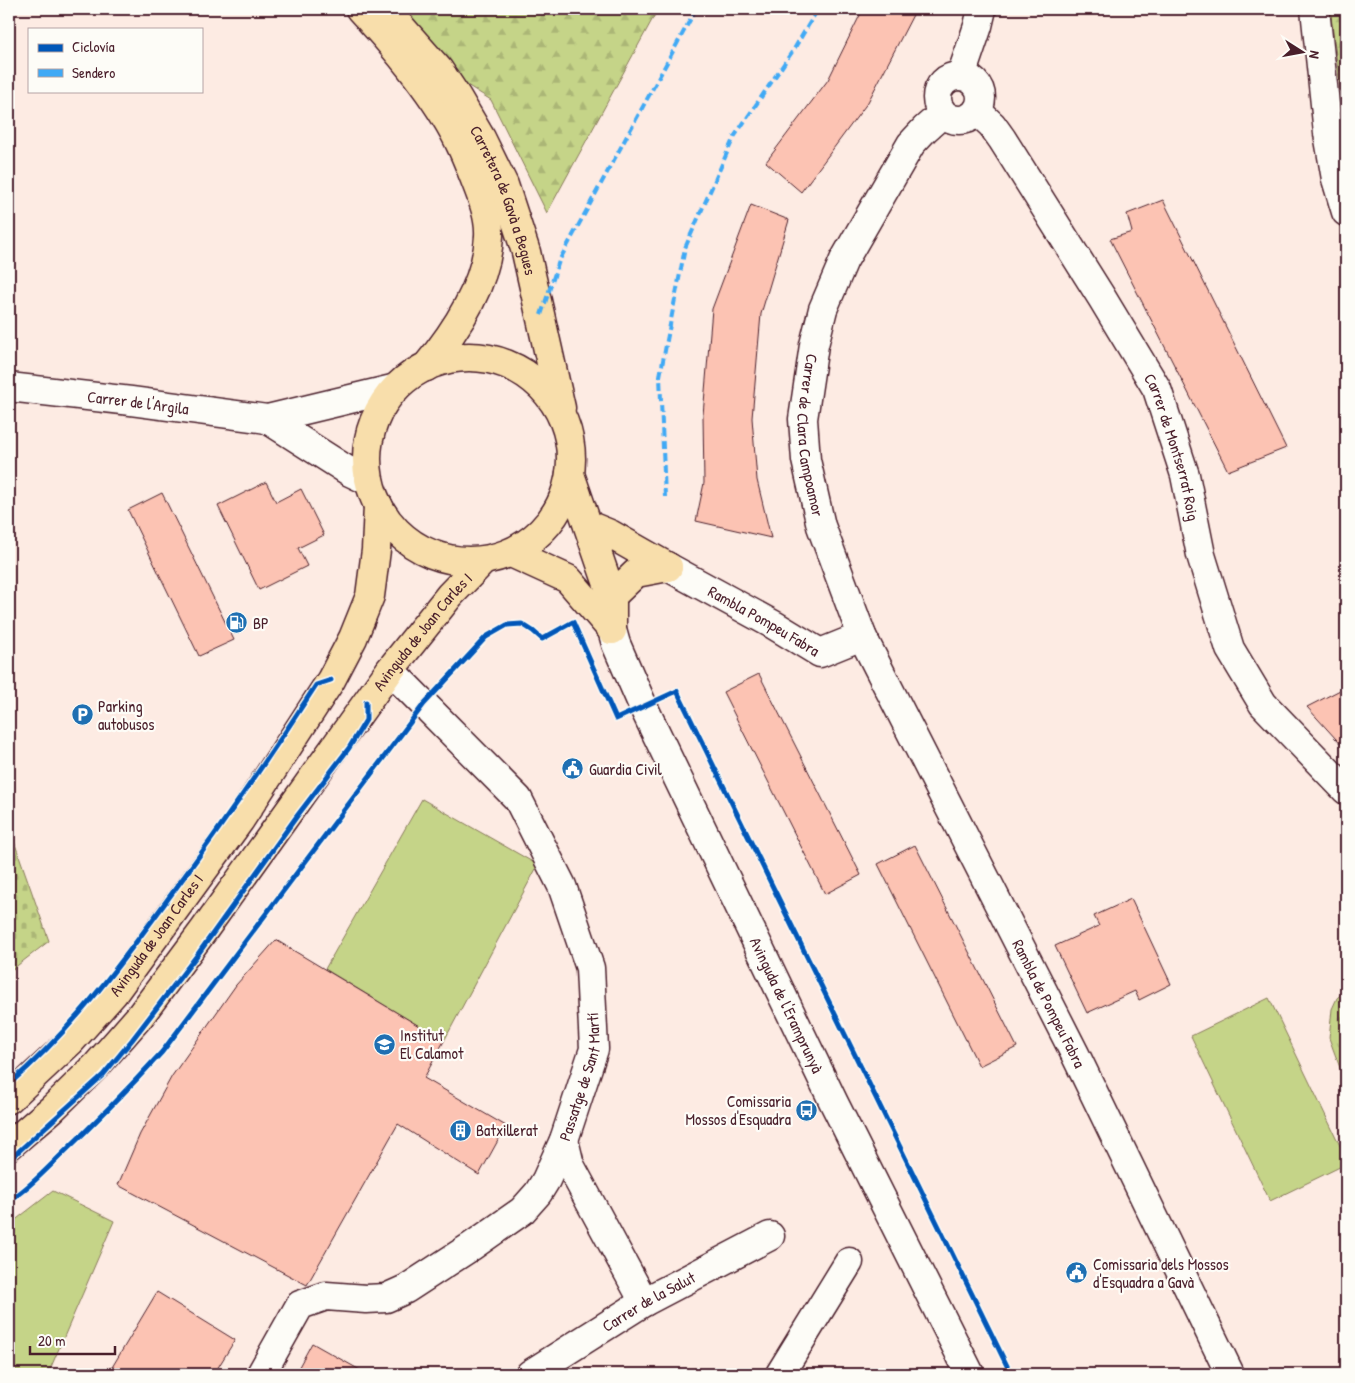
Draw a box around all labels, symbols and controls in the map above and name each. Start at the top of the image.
legend [28,28,202,92]
north arrow [1278,28,1328,78]
text: Ciclovía [72,36,115,57]
text: N [1305,49,1325,61]
text: Sendero [72,62,115,83]
street label: Carretera de Gavà a Begues [465,121,542,277]
street label: Carrer de Clara Campoamor [792,352,830,519]
street label: Carrer de Montserrat Roig [1139,369,1205,523]
street label: Carrer de l'Argila [86,385,190,420]
street label: Avinguda de Joan Carles I [368,568,477,695]
street label: Rambla Pompeu Fabra [704,580,824,661]
fuel station icon: BP [225,611,249,635]
place label: BP [253,612,269,634]
place label: Parking autobusos [98,695,154,735]
parking icon: Parking autobusos [70,703,94,727]
public building icon: Guardia Civil [561,757,585,781]
place label: Guardia Civil [589,758,663,780]
street label: Avinguda de Joan Carles I [104,869,208,1001]
street label: Avinguda de l'Eramprunyà [745,933,829,1077]
street label: Rambla de Pompeu Fabra [1007,936,1091,1071]
street label: Passatge de Sant Martí [553,1012,605,1144]
place label: Institut El Calamot [400,1024,464,1064]
school or university icon: Institut El Calamot [372,1032,396,1056]
place label: Comissaria Mossos d'Esquadra [686,1090,791,1130]
bus stop icon: Comissaria Mossos d'Esquadra [795,1098,819,1122]
building icon: Batxillerat [448,1118,472,1142]
place label: Batxillerat [476,1119,538,1141]
place label: Comissaria dels Mossos d'Esquadra a Gavà [1093,1253,1229,1293]
public building icon: Comissaria dels Mossos d'Esquadra a Gavà [1065,1261,1089,1285]
street label: Carrer de la Salut [598,1266,699,1337]
scale bar [30,1323,115,1355]
text: 20 m [38,1330,65,1351]

